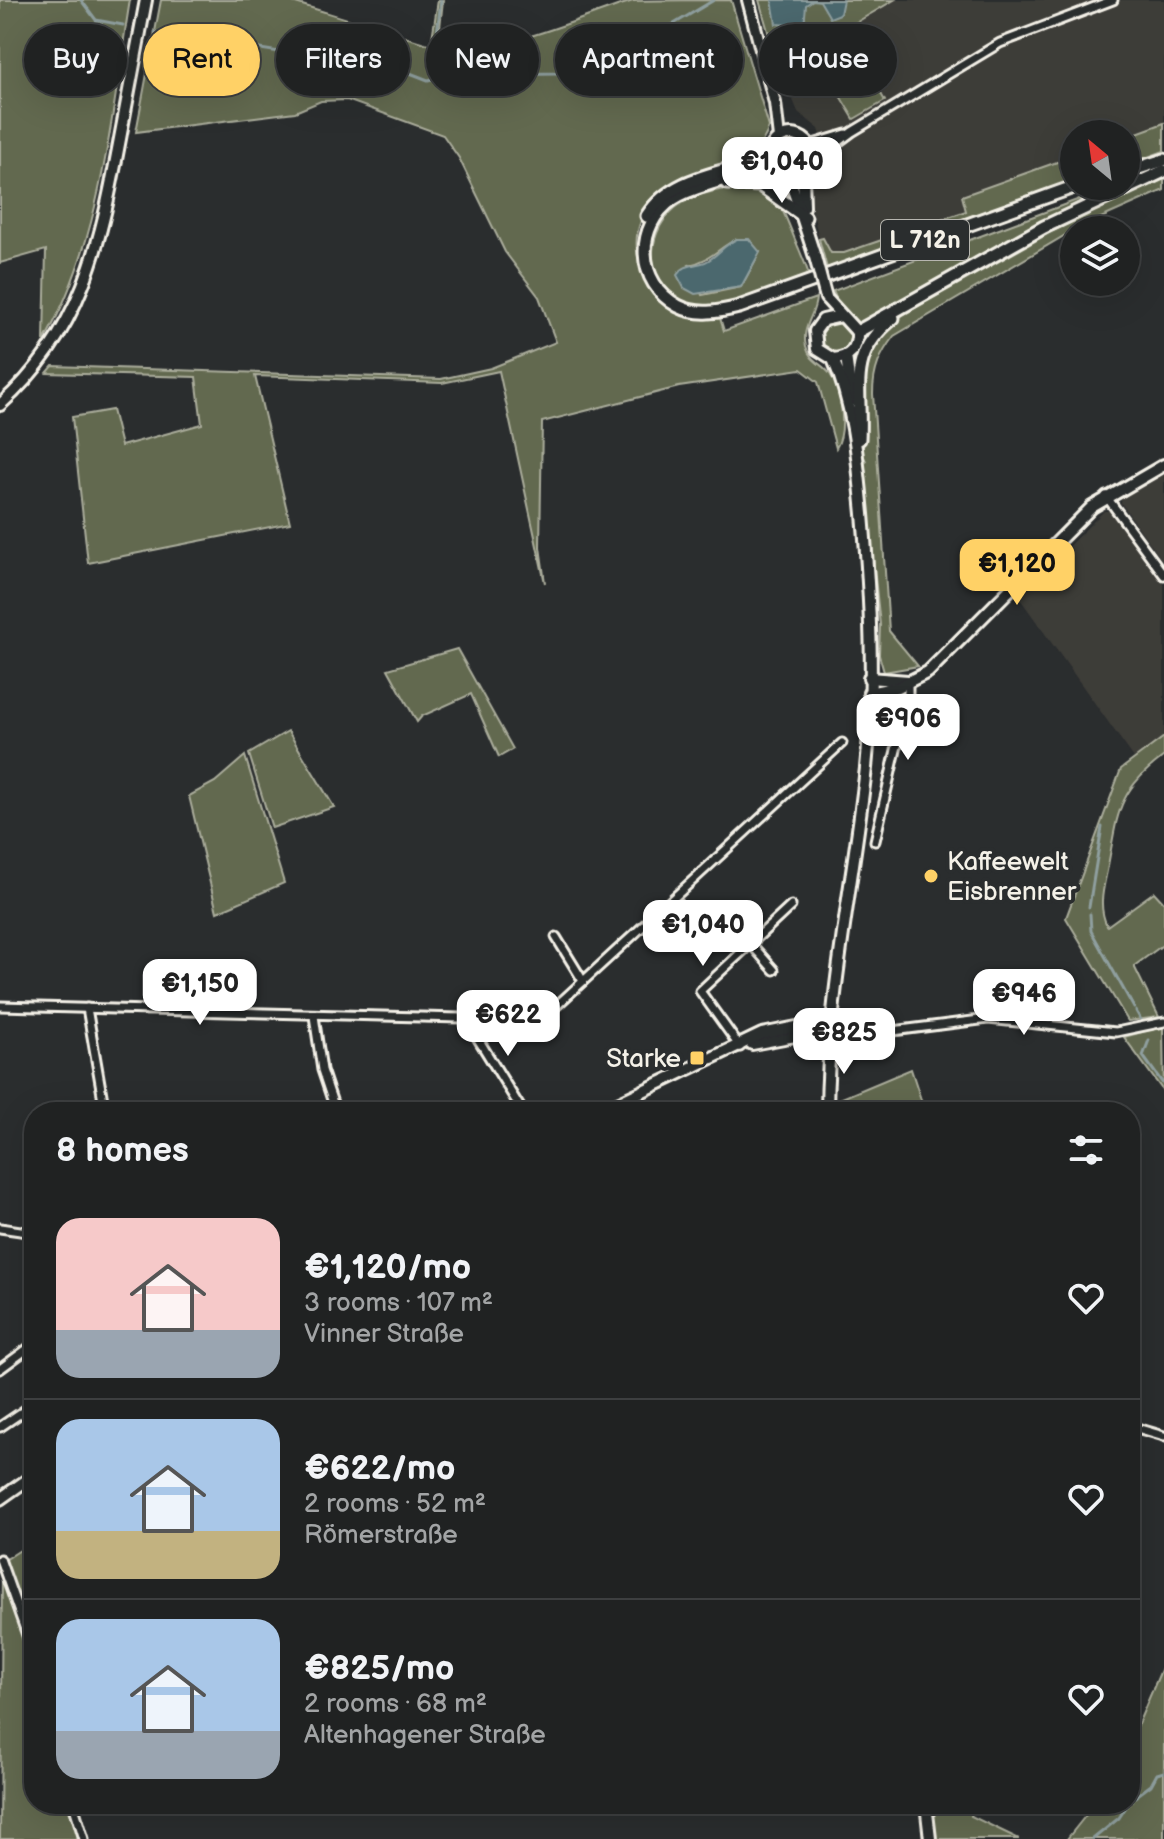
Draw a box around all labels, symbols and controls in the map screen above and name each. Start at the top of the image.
chip: Buy [24,24,127,96]
chip: Rent [143,24,260,96]
chip: Filters [276,24,410,96]
chip: New [426,24,539,96]
chip: Apartment [555,24,743,96]
chip: House [759,24,897,96]
north arrow [1060,120,1140,200]
map controls [1060,120,1140,296]
pin: €1,040 [717,137,847,205]
text: €1,040 [740,147,824,178]
button: layers [1060,216,1140,296]
road number: L 712n [881,220,969,260]
pin: €1,120 [952,539,1082,607]
text: €1,120 [978,549,1056,580]
pin: €906 [861,694,955,762]
text: €906 [875,704,941,735]
place label: Kaffeewelt Eisbrenner [947,847,1077,908]
marker: Kaffeewelt Eisbrenner [922,867,940,885]
pin: €1,040 [638,900,768,968]
text: €1,040 [661,910,745,941]
pin: €1,150 [135,959,265,1027]
text: €1,150 [161,969,239,1000]
pin: €946 [977,969,1071,1037]
text: €946 [991,979,1057,1010]
pin: €622 [461,990,555,1058]
text: €622 [475,1000,541,1031]
pin: €825 [797,1008,891,1076]
text: €825 [811,1018,877,1049]
place label: Starke [606,1044,681,1075]
marker: Starke [688,1049,706,1067]
icon: filters [1064,1128,1108,1172]
text: 8 homes [56,1130,189,1171]
text: €1,120/mo [304,1247,471,1288]
icon: home [120,1250,216,1346]
icon: heart [1064,1276,1108,1320]
text: 3 rooms · 107 m² [304,1288,493,1319]
text: Vinner Straße [304,1319,464,1350]
text: €622/mo [304,1448,455,1489]
icon: home [120,1451,216,1547]
icon: heart [1064,1477,1108,1521]
text: 2 rooms · 52 m² [304,1489,486,1520]
text: Römerstraße [304,1520,458,1551]
text: €825/mo [304,1648,454,1689]
icon: home [120,1651,216,1747]
icon: heart [1064,1677,1108,1721]
text: 2 rooms · 68 m² [304,1689,487,1720]
text: Altenhagener Straße [304,1720,546,1751]

